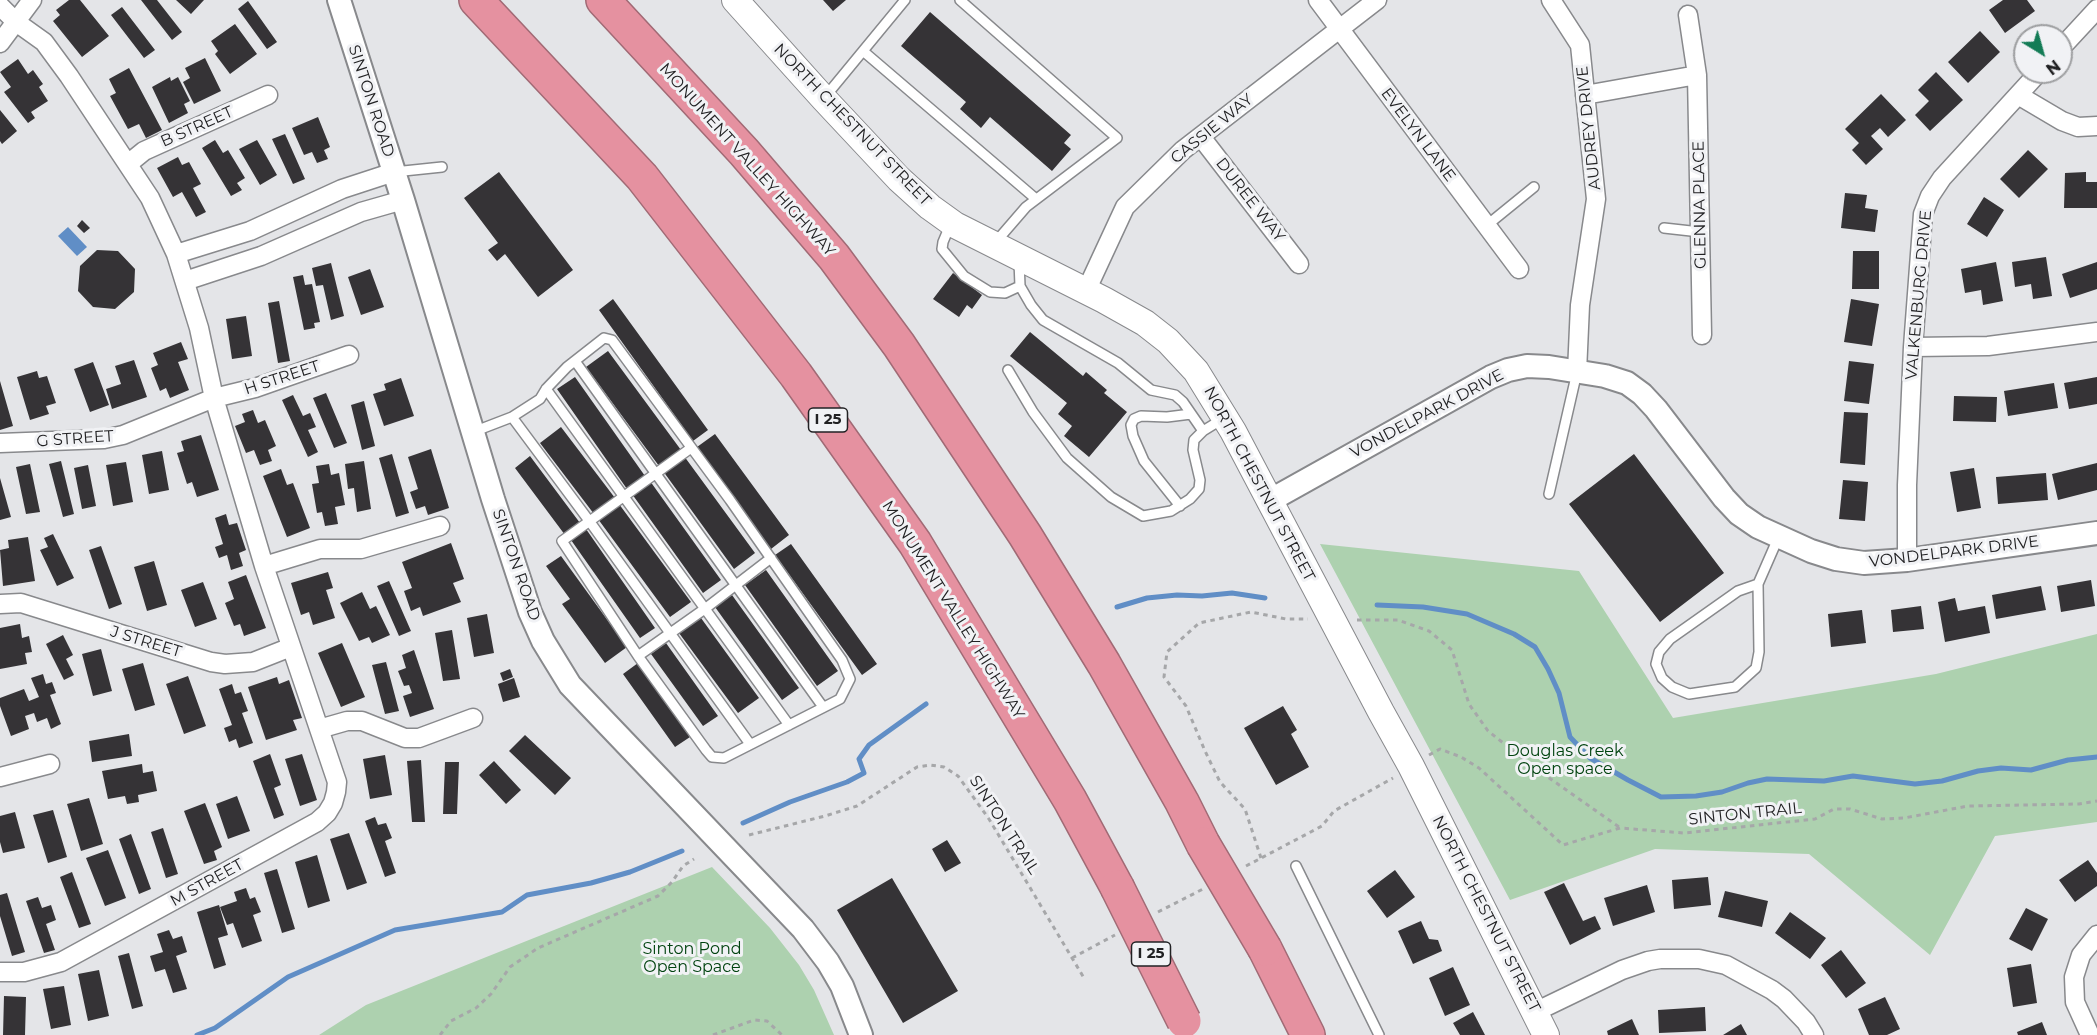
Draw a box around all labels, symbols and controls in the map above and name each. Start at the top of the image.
north arrow [2013,24,2073,84]
street label: NORTH CHESTNUT STREET [769,40,935,210]
street label: SINTON ROAD [344,42,398,160]
text: N [2042,56,2064,79]
street label: MONUMENT VALLEY HIGHWAY [655,59,839,261]
street label: AUDREY DRIVE [1573,65,1605,191]
street label: EVELYN LANE [1377,84,1459,186]
street label: CASSIE WAY [1167,90,1257,168]
street label: B STREET [158,103,236,151]
street label: GLENNA PLACE [1689,141,1711,269]
street label: DUREE WAY [1211,154,1289,246]
street label: VALKENBURG DRIVE [1902,209,1936,381]
street label: H STREET [242,357,322,399]
street label: VONDELPARK DRIVE [1347,365,1507,463]
street label: NORTH CHESTNUT STREET [1199,383,1319,585]
road number: I 25 [808,408,848,432]
street label: G STREET [36,427,114,451]
street label: MONUMENT VALLEY HIGHWAY [878,497,1028,723]
street label: SINTON ROAD [488,507,544,623]
street label: VONDELPARK DRIVE [1868,532,2040,572]
street label: J STREET [108,622,184,662]
park label: Douglas Creek Open space [1506,741,1624,779]
street label: SINTON TRAIL [965,772,1043,878]
street label: SINTON TRAIL [1687,799,1803,829]
street label: NORTH CHESTNUT STREET [1428,813,1544,1015]
street label: M STREET [167,855,247,911]
park label: Sinton Pond Open Space [642,939,742,977]
road number: I 25 [1132,942,1170,966]

